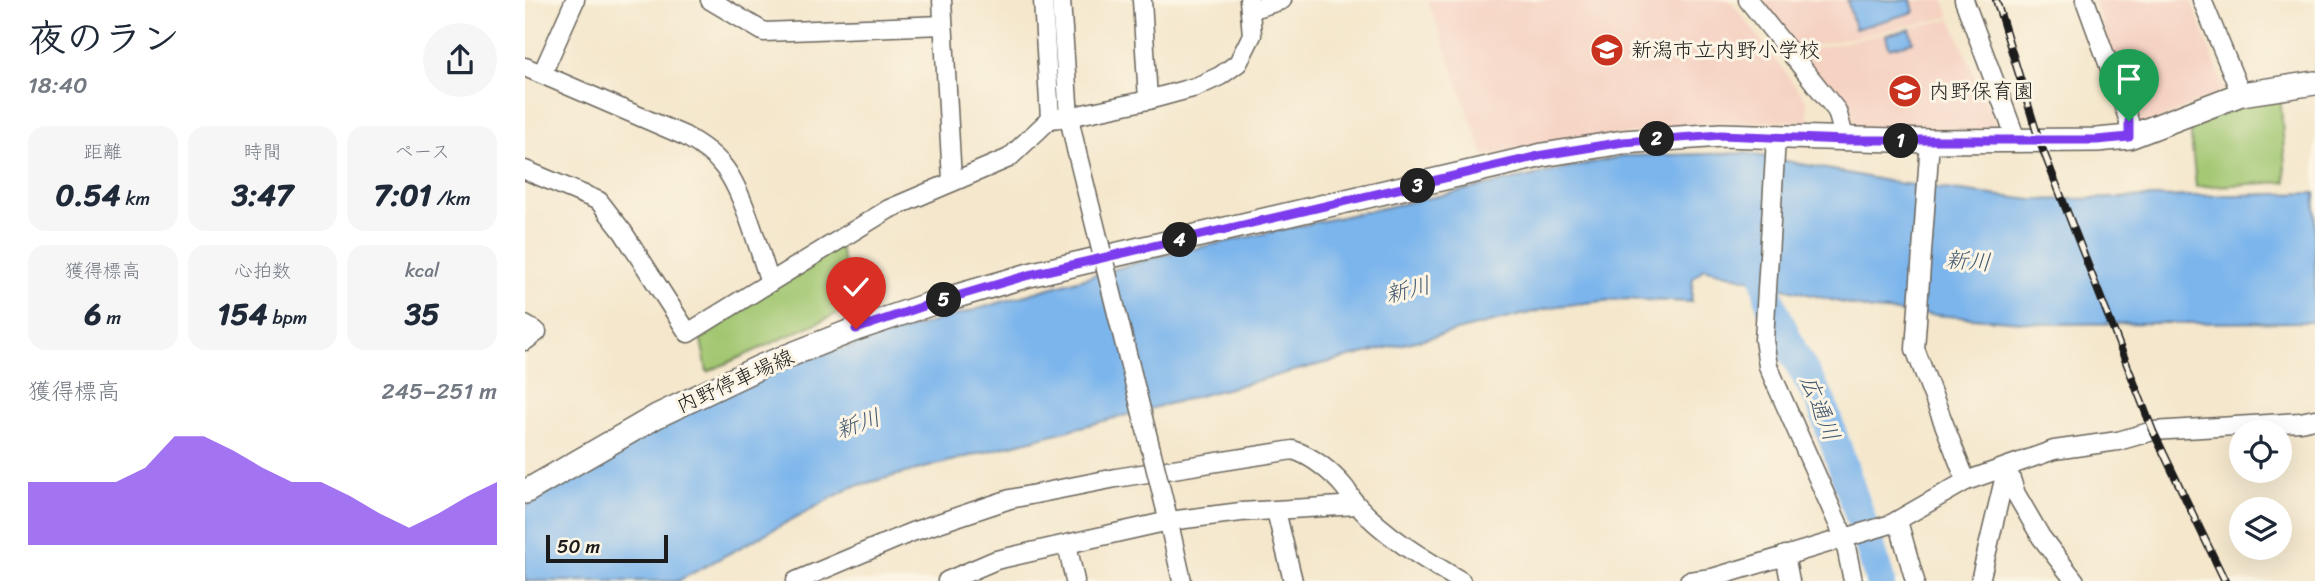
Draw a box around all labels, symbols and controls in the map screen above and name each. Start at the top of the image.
text: 夜のラン [28,5,180,72]
button: share [423,23,497,97]
school or university icon: 新潟市立内野小学校 [1588,31,1626,69]
place label: 新潟市立内野小学校 [1631,31,1820,69]
pin [2099,49,2159,121]
icon: arrive [2110,60,2148,98]
text: 18:40 [28,65,88,106]
school or university icon: 内野保育園 [1886,72,1924,110]
place label: 内野保育園 [1929,72,2034,110]
pin: 2 [1639,122,1675,156]
text: 2 [1651,122,1662,155]
pin: 1 [1883,124,1919,158]
text: 1 [1896,124,1905,157]
text: 距離 [84,135,122,168]
text: 時間 [243,135,282,168]
text: ペース [394,135,450,168]
text: 0.54 [55,168,121,222]
text: 3:47 [232,168,293,222]
text: 7:01 [374,168,432,222]
pin: 3 [1401,168,1435,204]
text: 3 [1412,169,1423,202]
text: km [121,182,150,215]
text: /km [432,182,471,215]
pin: 4 [1163,222,1197,258]
text: 4 [1174,223,1185,256]
water label: 新川 [1944,239,1992,283]
text: 獲得標高 [65,254,141,287]
text: 心拍数 [234,254,291,287]
text: kcal [405,254,439,287]
pin [826,257,886,329]
water label: 新川 [1381,265,1435,315]
icon: check [837,268,875,306]
pin: 5 [927,282,961,318]
text: 5 [938,283,949,316]
text: 6 [85,287,102,341]
text: 154 [218,287,267,341]
text: 35 [405,287,440,341]
text: m [102,301,121,334]
text: bpm [267,301,307,334]
street label: 内野停車場線 [670,338,800,424]
water label: 広通川 [1788,368,1852,448]
text: 獲得標高 [28,371,120,412]
text: 245–251 m [381,371,497,412]
water label: 新川 [830,397,886,451]
map controls [2229,420,2292,560]
button: locate [2229,420,2292,483]
button: layers [2229,497,2292,560]
text: 50 m [557,530,600,563]
scale bar [546,532,669,564]

